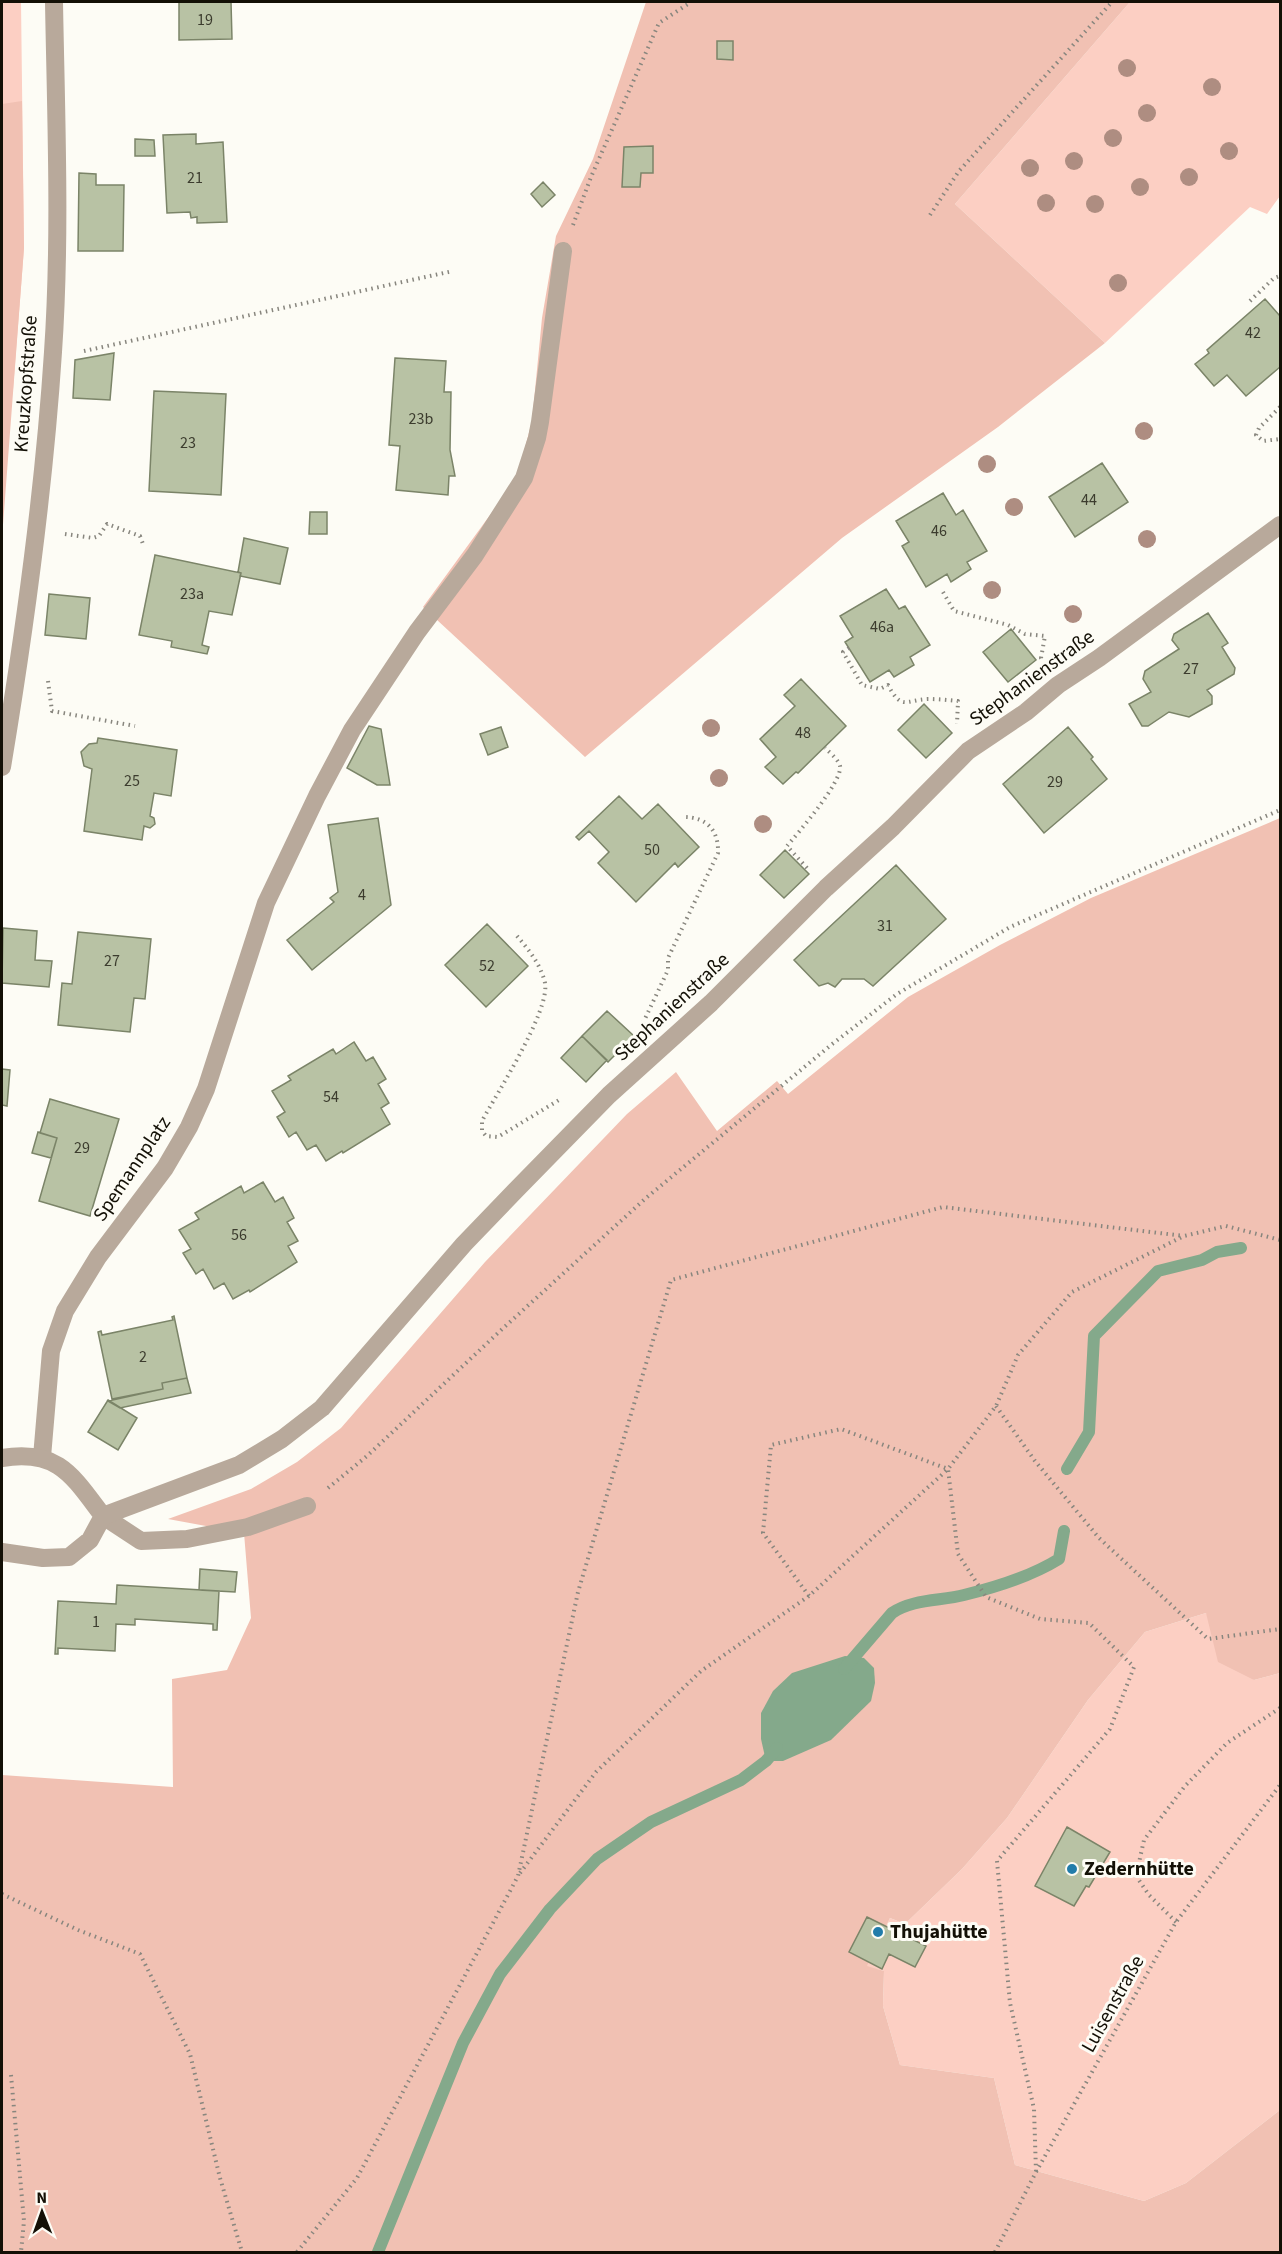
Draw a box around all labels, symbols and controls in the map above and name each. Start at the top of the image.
house number: 19 [197,9,213,31]
house number: 21 [187,167,203,189]
street label: Kreuzkopfstraße [7,314,45,454]
house number: 42 [1245,322,1261,344]
house number: 23b [409,408,434,430]
house number: 23 [180,432,196,454]
house number: 44 [1081,489,1097,511]
house number: 46 [931,520,947,542]
house number: 23a [180,583,204,605]
house number: 46a [870,616,894,638]
street label: Stephanienstraße [964,623,1100,733]
house number: 27 [1183,658,1199,680]
house number: 48 [795,722,811,744]
house number: 25 [124,770,140,792]
house number: 29 [1047,771,1063,793]
house number: 50 [644,839,660,861]
house number: 4 [358,884,366,906]
house number: 31 [877,915,893,937]
street label: Stephanienstraße [608,946,736,1068]
house number: 27 [104,950,120,972]
house number: 52 [479,955,495,977]
house number: 54 [323,1086,339,1108]
street label: Spemannplatz [86,1111,178,1227]
house number: 29 [74,1137,90,1159]
house number: 56 [231,1224,247,1246]
house number: 2 [139,1346,147,1368]
house number: 1 [92,1611,100,1633]
place label: Zedernhütte [1084,1855,1194,1883]
marker: Zedernhütte [1065,1862,1079,1876]
place label: Thujahütte [890,1918,988,1946]
marker: Thujahütte [871,1925,885,1939]
street label: Luisenstraße [1075,1950,1151,2058]
north arrow [12,2182,72,2242]
text: N [36,2187,47,2209]

